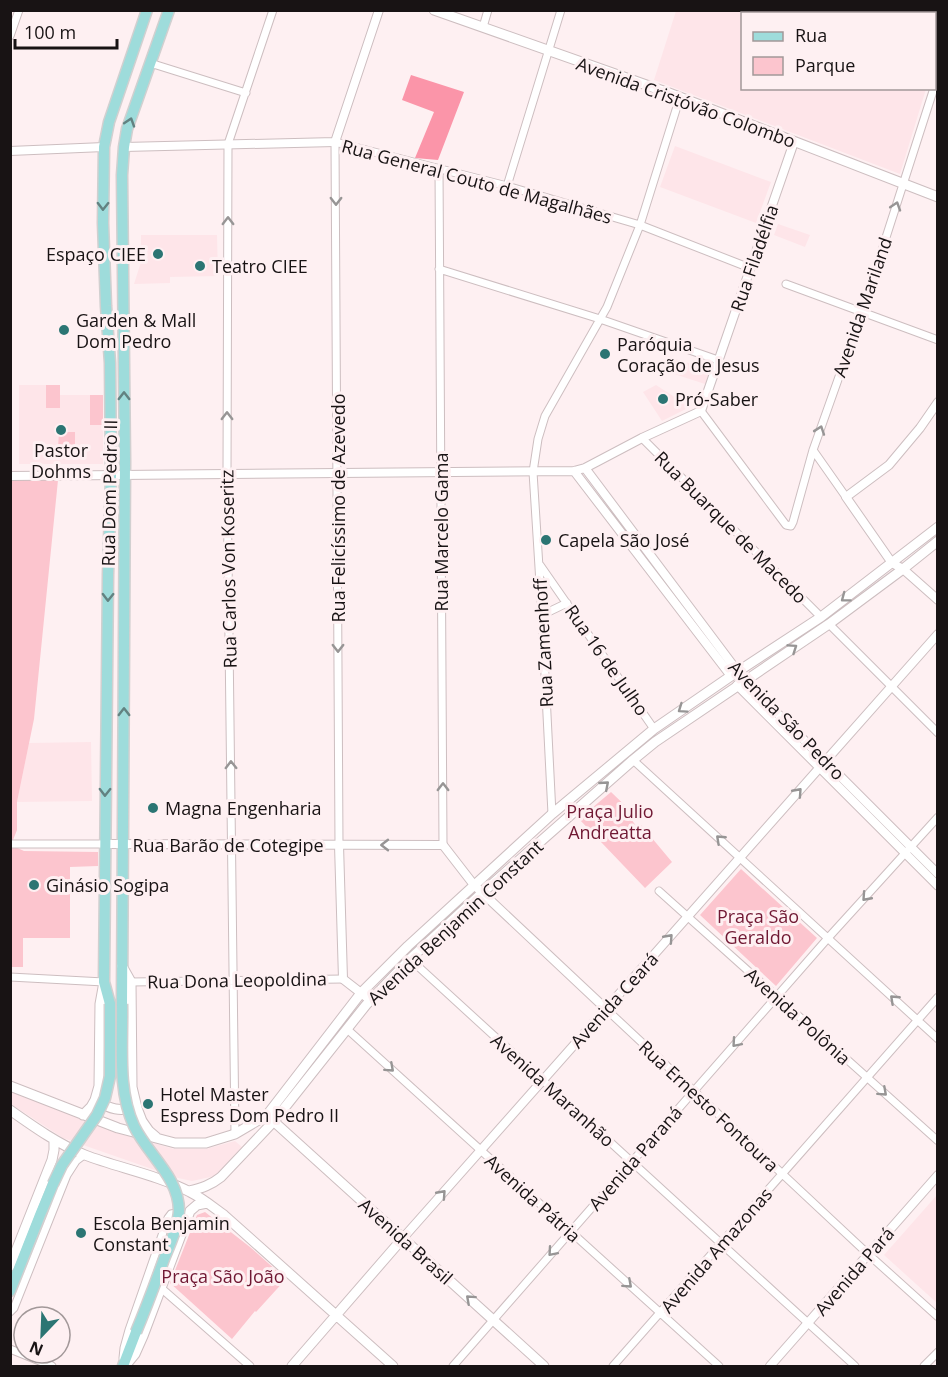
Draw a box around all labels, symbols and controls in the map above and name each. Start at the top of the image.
scale bar [15,12,117,50]
legend [741,12,936,90]
text: 100 m [24,20,76,44]
text: Rua [795,23,827,47]
street label: Avenida Cristóvão Colombo [573,51,799,153]
text: Parque [795,53,855,77]
one-way arrow [123,117,135,128]
street label: Rua General Couto de Magalhães [339,133,615,229]
one-way arrow [330,196,342,205]
one-way arrow [97,201,109,210]
street label: Rua Filadélfia [725,201,783,315]
one-way arrow [889,201,901,212]
one-way arrow [222,217,234,226]
street label: Avenida Mariland [827,234,897,380]
place label: Espaço CIEE [46,242,146,266]
marker: Espaço CIEE [151,247,165,261]
place label: Teatro CIEE [212,254,308,278]
marker: Teatro CIEE [193,259,207,273]
place label: Garden & Mall Dom Pedro [76,308,196,353]
marker: Garden & Mall Dom Pedro [57,323,71,337]
place label: Paróquia Coração de Jesus [617,332,760,377]
marker: Paróquia Coração de Jesus [598,347,612,361]
place label: Pró-Saber [675,387,759,411]
one-way arrow [118,392,130,401]
marker: Pró-Saber [656,392,670,406]
street label: Rua Felicíssimo de Azevedo [326,393,350,623]
one-way arrow [221,412,233,421]
street label: Rua Dom Pedro II [96,419,122,567]
marker: Pastor Dohms [54,423,68,437]
one-way arrow [813,425,826,436]
place label: Pastor Dohms [31,438,91,483]
street label: Rua Buarque de Macedo [650,446,812,608]
street label: Rua Marcelo Gama [429,453,453,611]
street label: Rua Carlos Von Koseritz [214,469,242,669]
place label: Capela São José [558,528,689,552]
marker: Capela São José [539,533,553,547]
street label: Rua Zamenhoff [528,577,558,708]
one-way arrow [840,591,851,602]
one-way arrow [102,592,114,601]
street label: Rua 16 de Julho [560,600,654,720]
one-way arrow [332,643,344,652]
one-way arrow [786,644,797,655]
street label: Avenida São Pedro [724,655,850,785]
one-way arrow [678,702,689,713]
one-way arrow [118,708,130,717]
one-way arrow [224,761,237,770]
one-way arrow [598,781,609,792]
one-way arrow [437,782,449,791]
one-way arrow [99,787,112,796]
one-way arrow [791,788,802,799]
place label: Magna Engenharia [165,796,322,820]
park label: Praça Julio Andreatta [566,799,654,844]
marker: Magna Engenharia [146,801,160,815]
street label: Rua Barão de Cotegipe [132,833,324,857]
street label: Avenida Benjamin Constant [362,834,548,1010]
one-way arrow [716,835,726,846]
one-way arrow [380,839,389,851]
place label: Ginásio Sogipa [46,873,169,897]
marker: Ginásio Sogipa [27,878,41,892]
one-way arrow [862,890,873,901]
park label: Praça São Geraldo [717,904,799,949]
one-way arrow [662,934,673,945]
street label: Avenida Ceará [565,947,663,1053]
street label: Avenida Polônia [740,962,856,1070]
street label: Rua Dona Leopoldina [147,966,327,994]
one-way arrow [891,996,902,1007]
street label: Avenida Maranhão [486,1028,620,1152]
street label: Rua Ernesto Fontoura [634,1035,784,1177]
one-way arrow [732,1036,743,1047]
one-way arrow [383,1061,394,1072]
place label: Hotel Master Espress Dom Pedro II [160,1082,339,1127]
one-way arrow [876,1085,886,1096]
marker: Hotel Master Espress Dom Pedro II [141,1097,155,1111]
street label: Avenida Paraná [583,1101,687,1215]
street label: Avenida Pátria [480,1149,586,1247]
street label: Avenida Amazonas [655,1182,777,1318]
one-way arrow [435,1190,446,1201]
street label: Avenida Brasil [354,1192,458,1290]
place label: Escola Benjamin Constant [93,1211,230,1256]
street label: Avenida Pará [809,1222,899,1320]
marker: Escola Benjamin Constant [74,1226,88,1240]
one-way arrow [548,1246,559,1256]
park label: Praça São João [161,1264,285,1288]
one-way arrow [621,1277,632,1288]
one-way arrow [466,1295,477,1306]
north arrow [12,1305,72,1365]
text: N [26,1336,46,1361]

